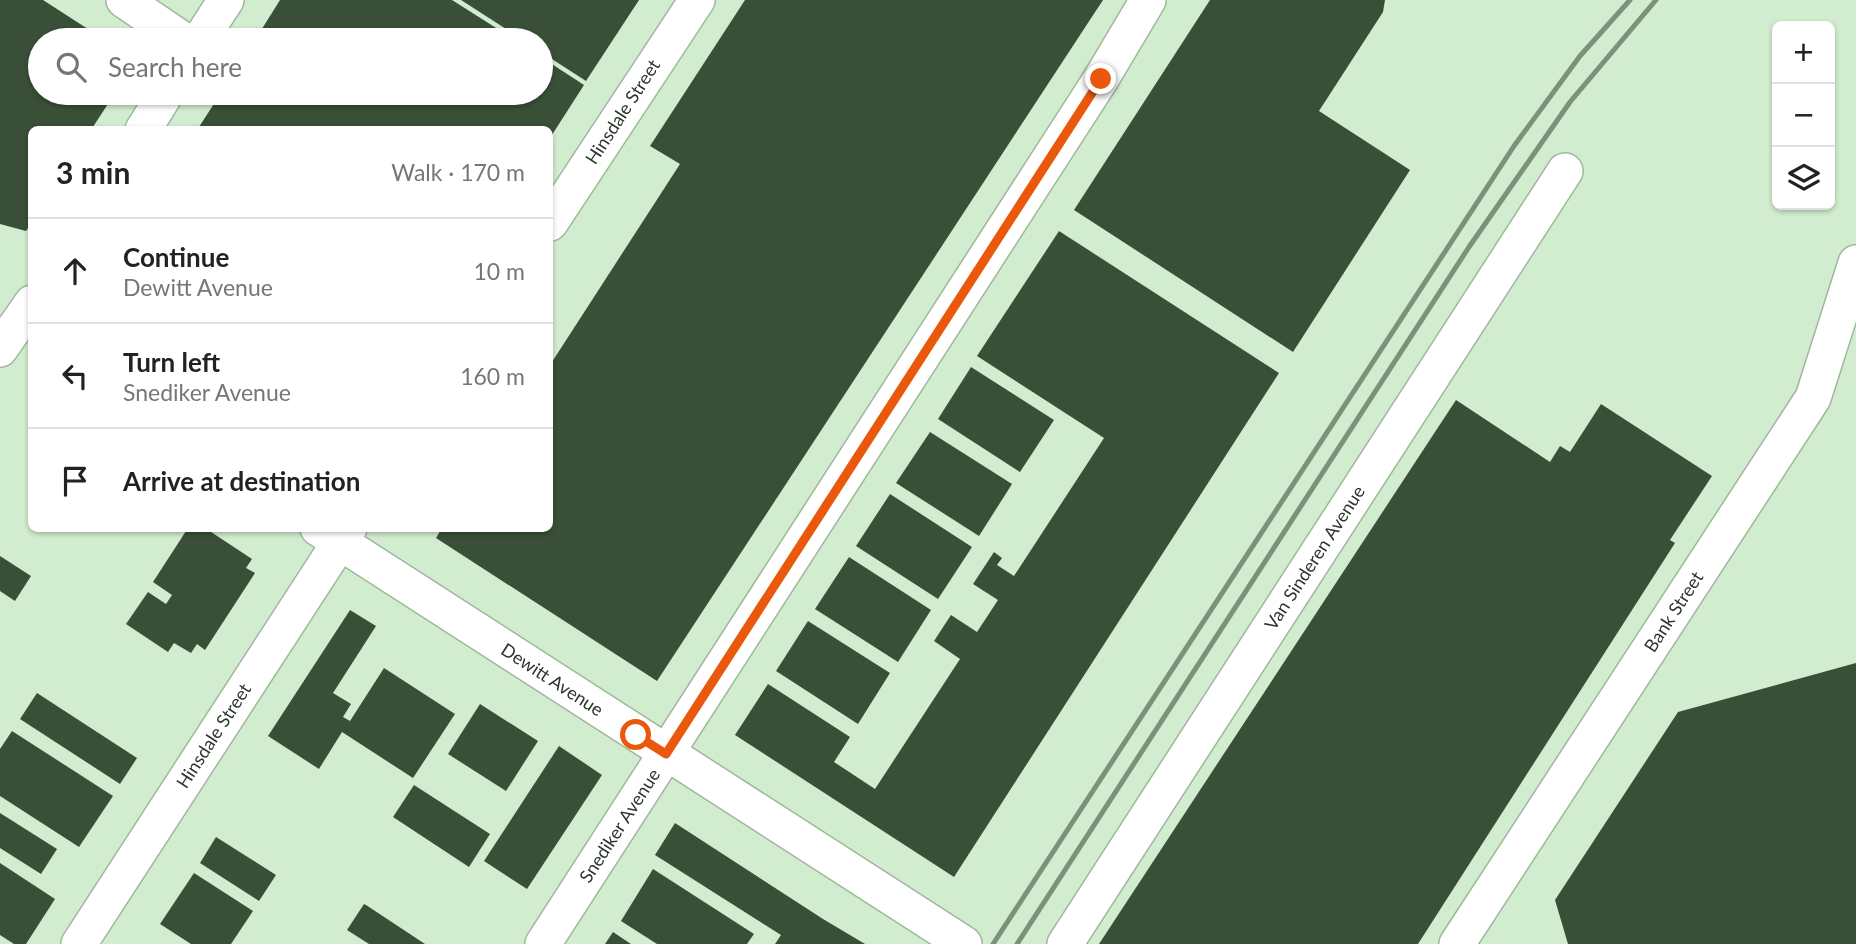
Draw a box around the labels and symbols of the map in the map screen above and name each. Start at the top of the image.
street label: Hinsdale Street [580,54,665,168]
route end [1085,63,1116,94]
street label: Van Sinderen Avenue [1259,481,1369,634]
street label: Bank Street [1639,567,1708,656]
street label: Dewitt Avenue [497,638,608,720]
street label: Hinsdale Street [171,678,256,792]
route start [620,719,651,750]
street label: Snediker Avenue [574,764,664,887]

